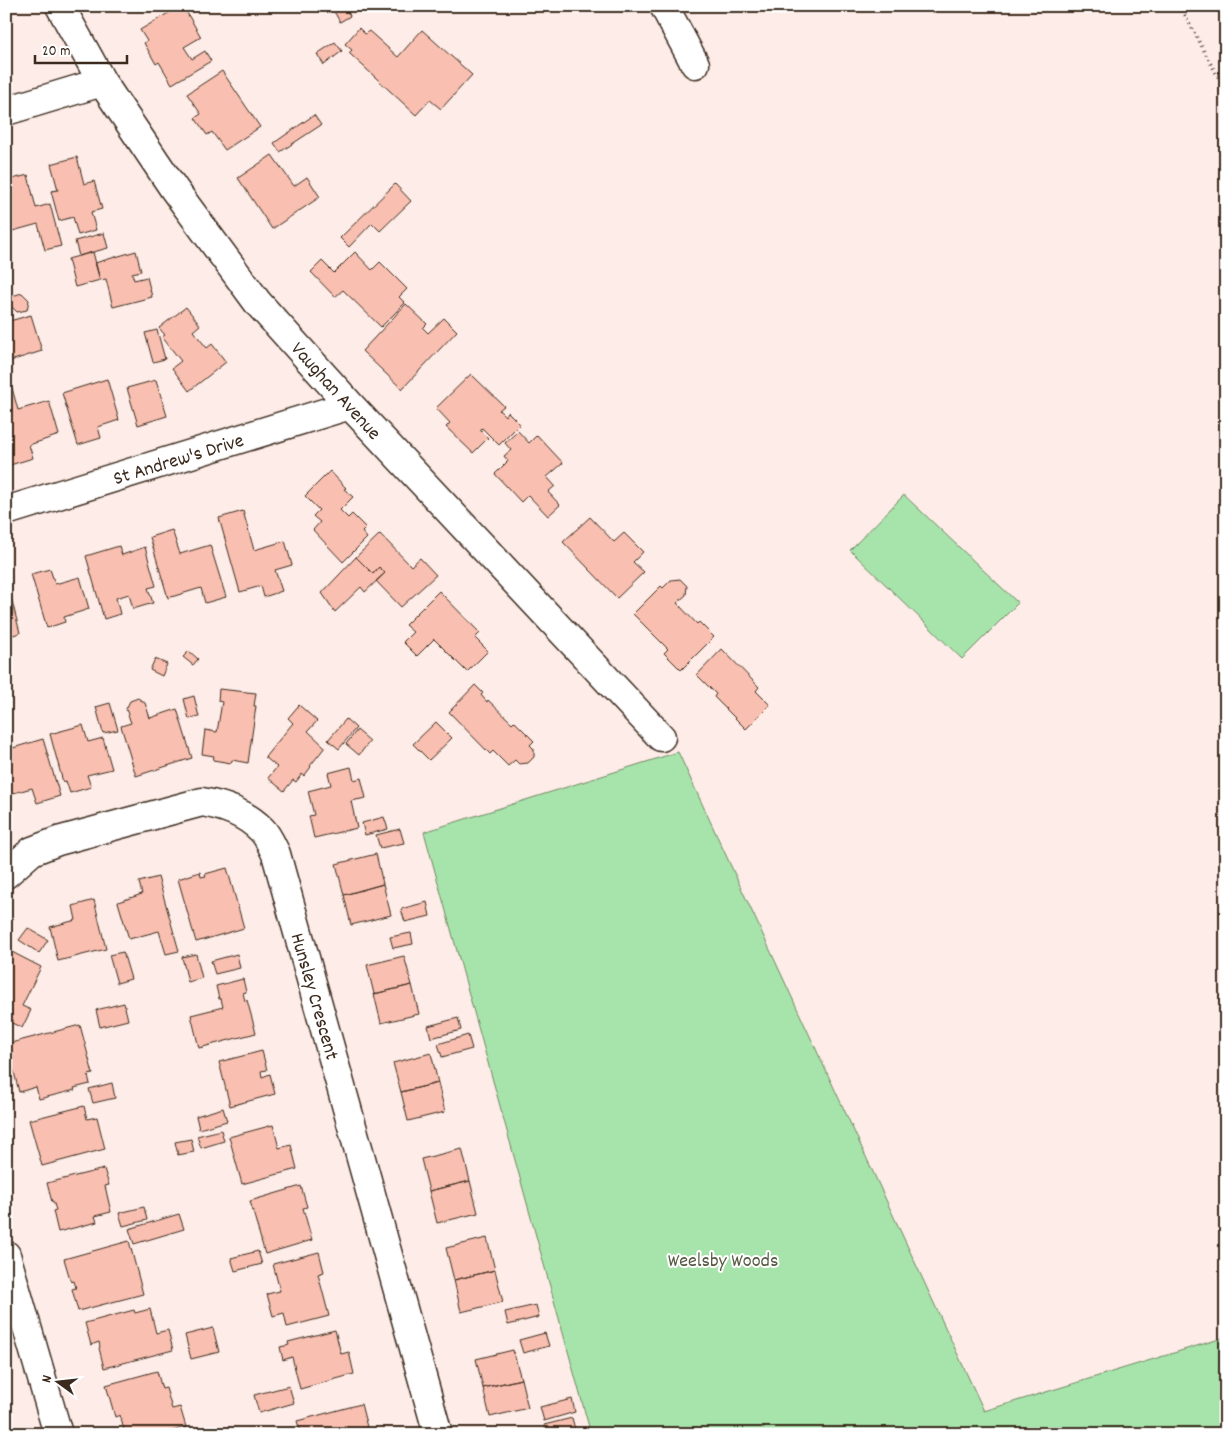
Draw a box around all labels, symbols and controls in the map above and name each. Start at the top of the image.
scale bar [35,32,128,64]
text: 20 m [42,41,70,63]
street label: Vaughan Avenue [283,337,387,447]
street label: St Andrew's Drive [110,428,248,494]
street label: Hunsley Crescent [282,930,345,1064]
park label: Weelsby Woods [668,1248,778,1276]
north arrow [32,1358,82,1408]
text: N [37,1373,58,1385]

